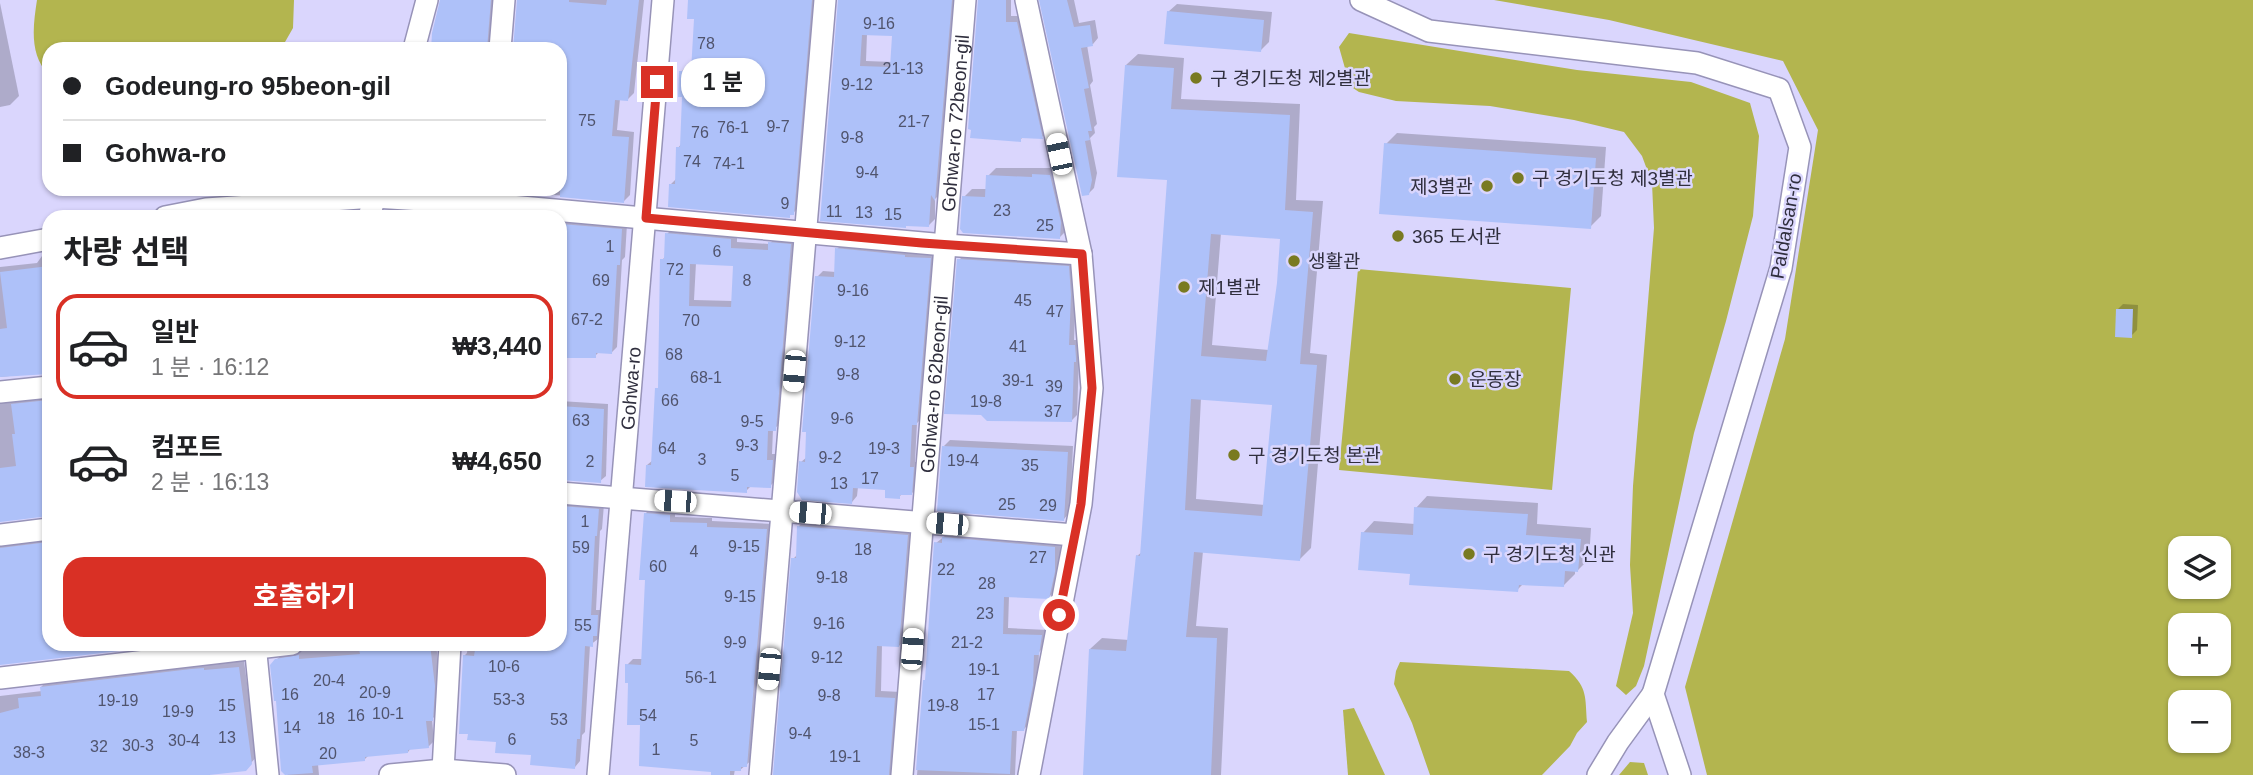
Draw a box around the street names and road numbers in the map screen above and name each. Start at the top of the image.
street label: Gohwa-ro 72beon-gil [937,34,973,213]
street label: Paldalsan-ro [1766,172,1806,280]
street label: Gohwa-ro 62beon-gil [916,295,951,474]
street label: Gohwa-ro [616,346,644,431]

